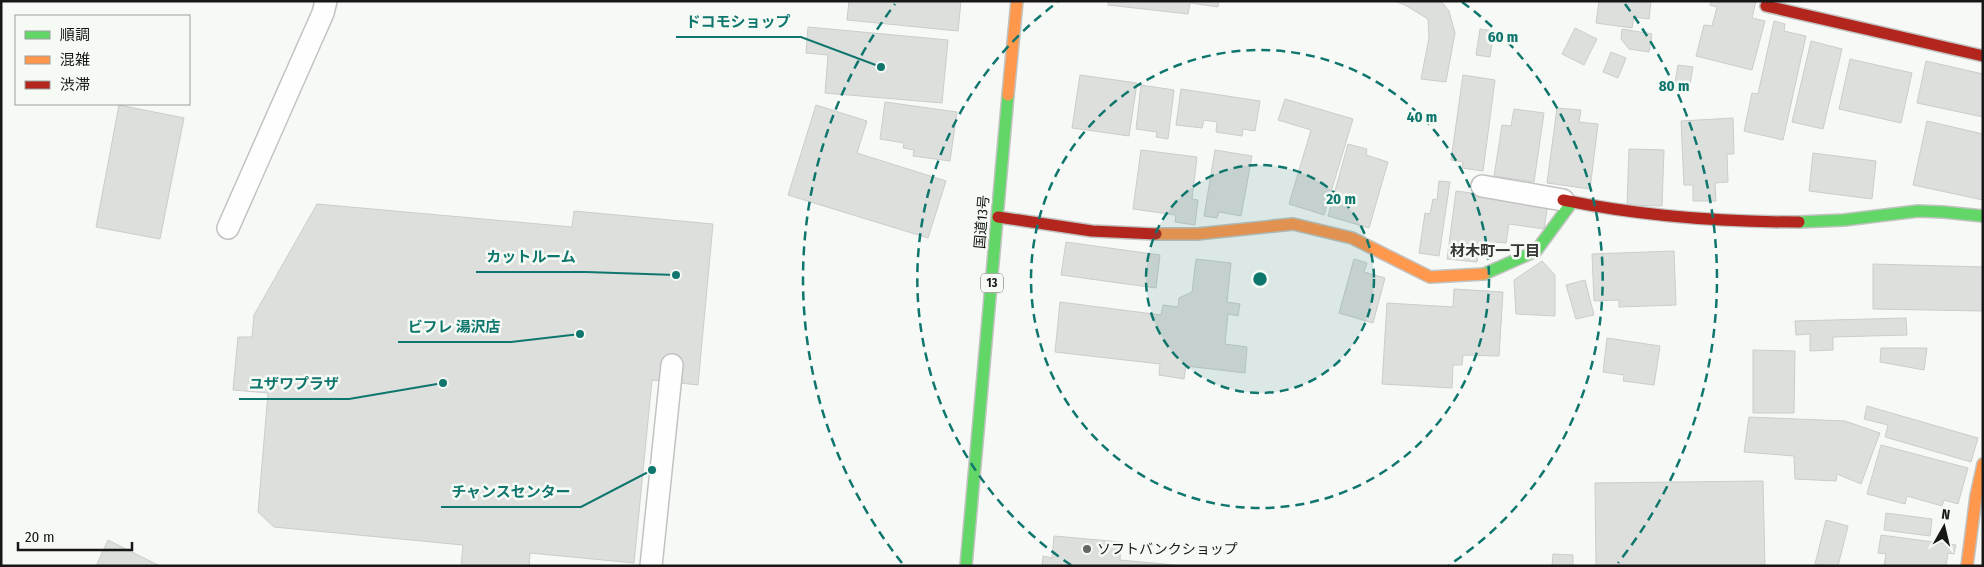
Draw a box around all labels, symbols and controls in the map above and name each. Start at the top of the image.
callout: ドコモショップ [676,7,801,37]
text: ドコモショップ [685,13,791,31]
legend [15,15,190,105]
text: 順調 [60,26,90,44]
text: 60 m [1488,28,1518,46]
text: 混雑 [60,51,90,69]
text: 渋滞 [60,76,90,94]
text: 80 m [1659,77,1689,95]
text: 40 m [1407,108,1437,126]
text: 20 m [1325,190,1356,208]
street label: 国道13号 [971,194,993,250]
callout: カットルーム [476,242,586,272]
district label: 材木町一丁目 [1450,242,1540,260]
text: カットルーム [486,248,576,266]
centre of rings [1251,270,1269,288]
road number: 13 [981,274,1003,292]
callout: ビフレ 湯沢店 [398,312,511,342]
text: ビフレ 湯沢店 [407,318,501,336]
callout: ユザワプラザ [239,369,349,399]
text: ユザワプラザ [249,375,339,393]
callout: チャンスセンター [441,477,581,507]
text: チャンスセンター [451,483,571,501]
north arrow [1919,502,1969,552]
text: N [1940,506,1951,524]
scale bar [18,520,131,552]
text: 20 m [25,528,55,546]
place label: ソフトバンクショップ [1097,541,1238,558]
marker: ソフトバンクショップ [1081,543,1093,555]

